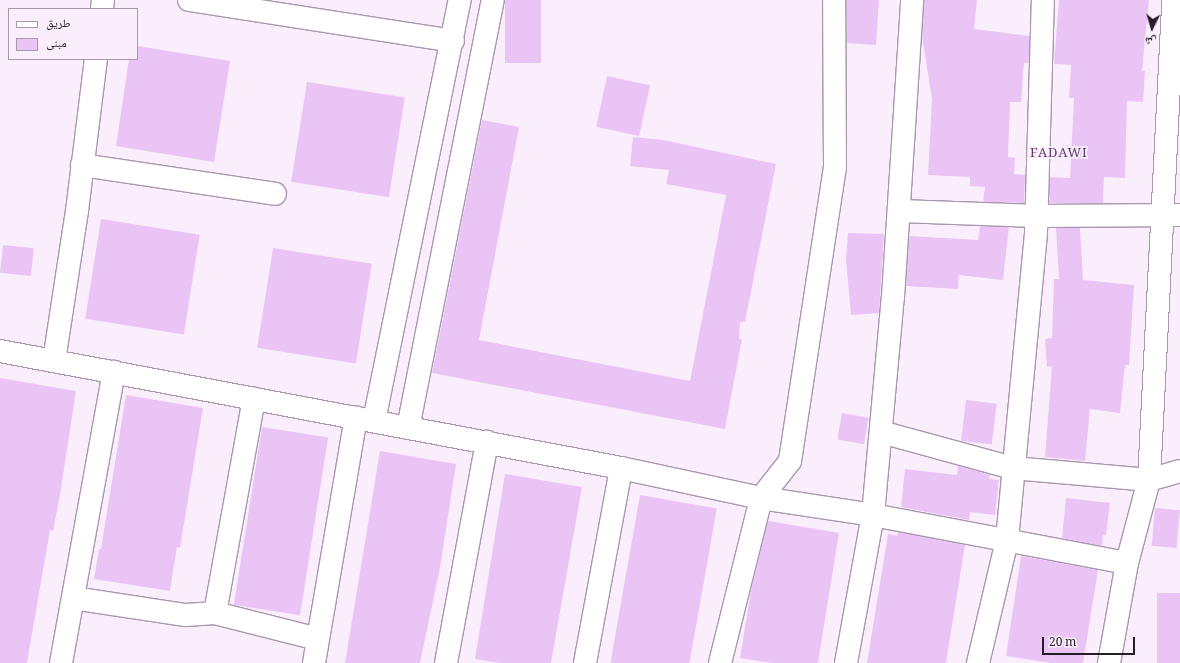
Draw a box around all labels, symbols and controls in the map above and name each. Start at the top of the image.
legend [8,8,138,60]
north arrow [1132,8,1172,48]
text: طريق [46,14,71,35]
text: ش [1144,30,1158,50]
text: مبنى [46,34,67,55]
district label: FADAWI [1030,146,1088,162]
scale bar [1044,629,1137,655]
text: 20 m [1049,633,1076,654]

